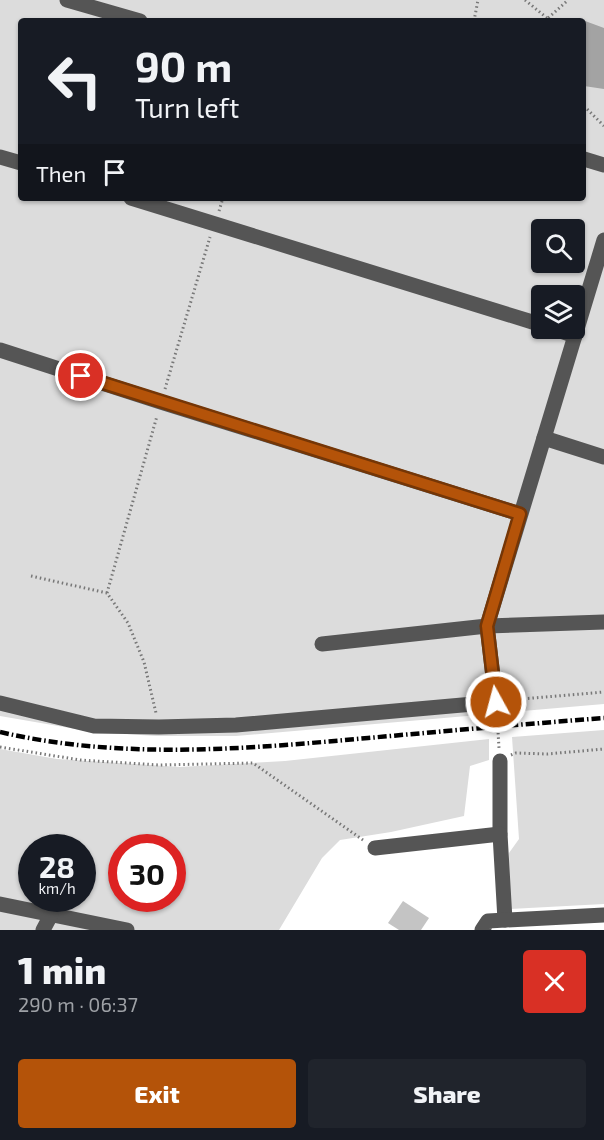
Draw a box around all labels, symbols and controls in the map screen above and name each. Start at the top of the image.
text: 90 m [135,40,232,90]
icon: left [36,42,114,120]
text: Turn left [135,91,239,123]
icon: arrive [98,156,131,189]
text: Then [36,160,86,186]
map controls [531,219,585,339]
button: search [531,219,585,273]
button: layers [531,285,585,339]
pin [55,350,106,401]
icon: arrive [64,359,97,392]
position arrow [464,670,528,734]
speed limit sign: 30 [108,834,186,912]
text: 28 [39,848,75,884]
text: km/h [38,879,76,897]
text: 1 min [18,948,106,991]
button: close [523,950,586,1013]
text: 290 m · 06:37 [18,992,138,1016]
button: Exit [18,1059,296,1128]
button: Share [308,1059,586,1128]

